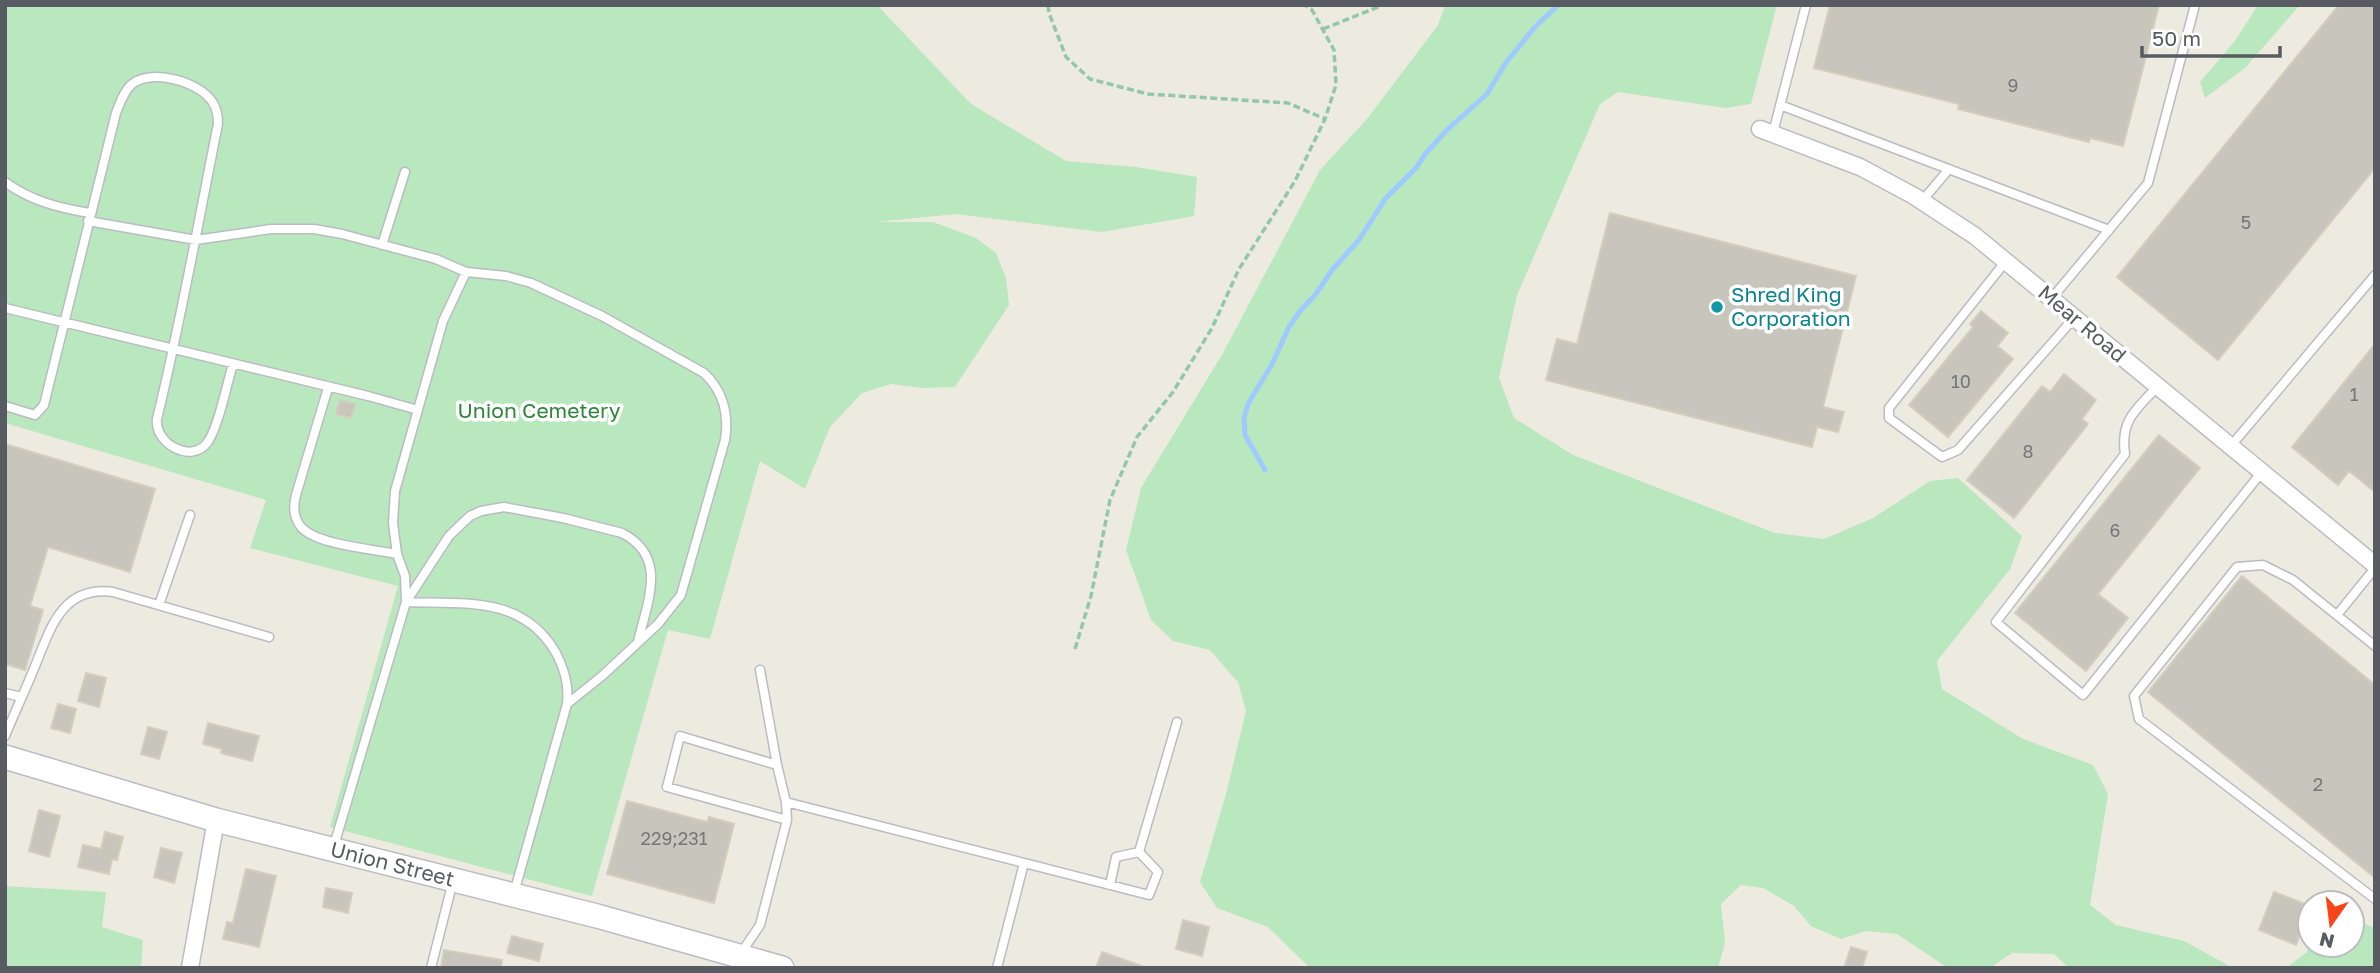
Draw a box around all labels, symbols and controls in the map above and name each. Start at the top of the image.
scale bar [2142,14,2280,58]
text: 50 m [2152,25,2201,51]
house number: 9 [2008,74,2018,96]
house number: 5 [2241,211,2251,233]
street label: Mear Road [2033,279,2132,368]
place label: Shred King Corporation [1731,281,1851,331]
marker: Shred King Corporation [1709,299,1725,315]
house number: 10 [1951,370,1971,392]
house number: 1 [2350,383,2359,405]
park label: Union Cemetery [457,397,621,423]
house number: 8 [2023,440,2033,462]
house number: 6 [2110,519,2120,541]
house number: 2 [2313,773,2323,795]
house number: 229;231 [641,827,708,849]
street label: Union Street [328,835,457,892]
north arrow [2296,889,2366,959]
text: N [2317,928,2337,954]

